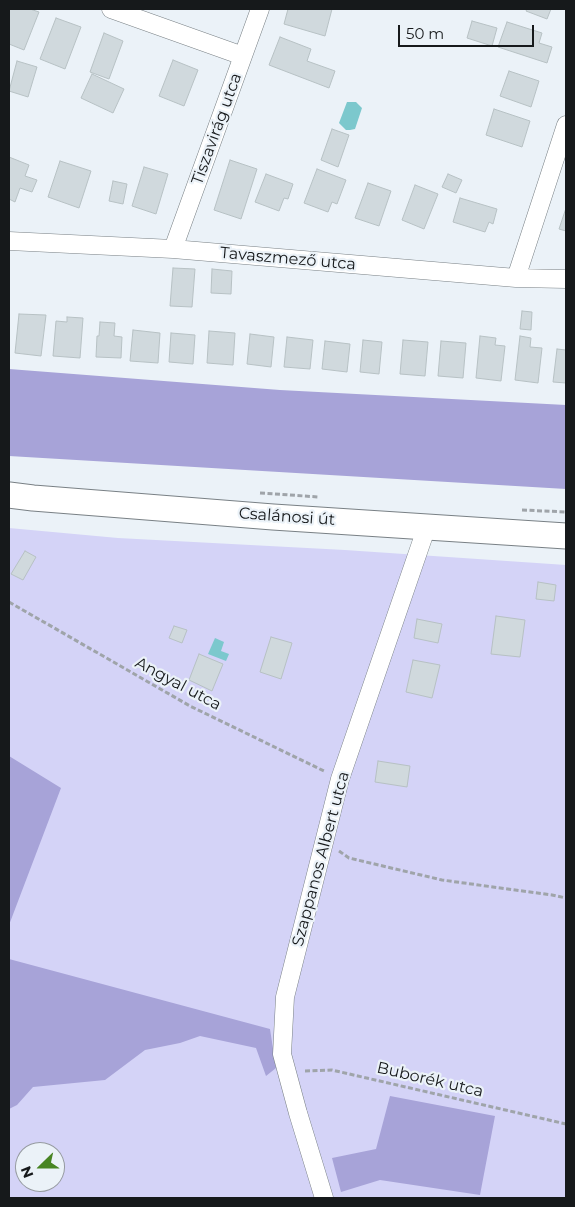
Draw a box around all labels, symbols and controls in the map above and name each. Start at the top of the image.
scale bar [400,15,536,47]
text: 50 m [406,24,444,43]
street label: Tiszavirág utca [188,71,246,187]
street label: Tavaszmező utca [219,244,357,274]
street label: Csalánosi út [238,504,336,530]
street label: Angyal utca [132,653,224,715]
street label: Szappanos Albert utca [288,769,354,949]
street label: Buborék utca [375,1058,485,1102]
north arrow [15,1142,65,1192]
text: N [17,1164,37,1181]

